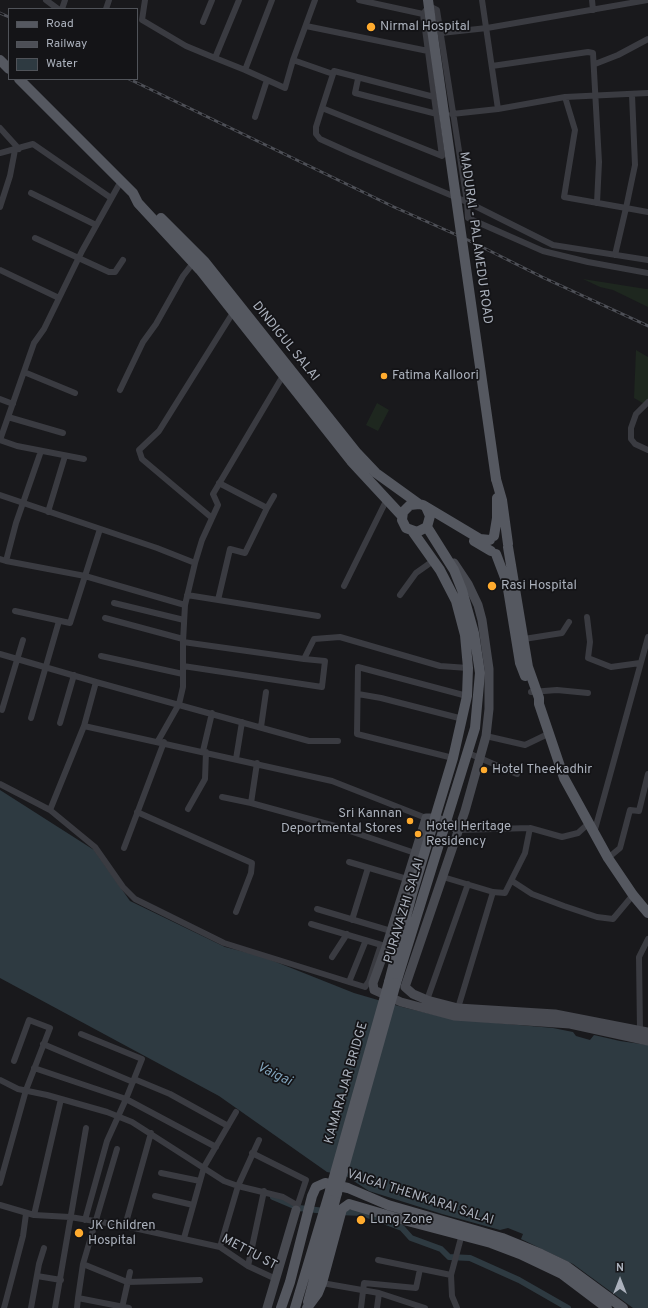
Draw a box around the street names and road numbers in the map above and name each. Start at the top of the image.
street label: MADURAI - PALAMEDU ROAD [455,151,495,325]
street label: DINDIGUL SALAI [248,299,322,385]
street label: PURAVAZHI SALAI [382,857,428,965]
street label: KAMARAJAR BRIDGE [322,1020,372,1146]
street label: VAIGAI THENKARAI SALAI [345,1167,495,1229]
street label: METTU ST [219,1232,279,1274]

